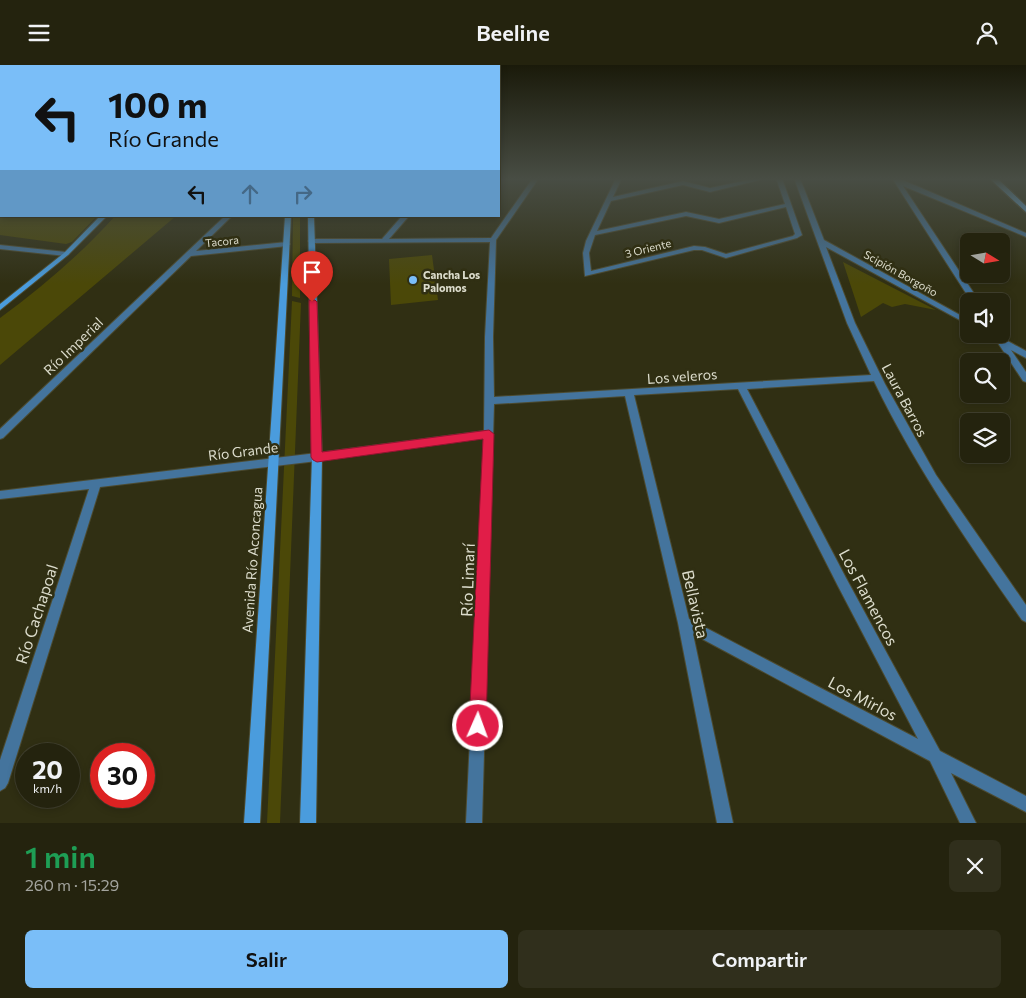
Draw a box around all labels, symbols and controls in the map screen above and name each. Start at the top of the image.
icon: menu [25,19,53,47]
text: Beeline [476,19,550,46]
icon: person [973,19,1001,47]
text: 100 m [108,82,208,125]
icon: left [25,85,90,150]
text: Río Grande [108,125,219,152]
icon: left [183,180,211,208]
icon: ahead [236,180,264,208]
icon: right [289,180,317,208]
street label: Tacora [204,233,240,249]
north arrow [960,233,1010,283]
map controls [960,233,1010,463]
street label: 3 Oriente [624,236,673,260]
street label: Scipión Borgoño [862,247,941,299]
pin [291,251,333,302]
icon: arrive [298,258,326,286]
place label: Cancha Los Palomos [423,268,480,294]
marker: Cancha Los Palomos [407,274,419,286]
button: sound [960,293,1010,343]
street label: Río Imperial [40,314,106,378]
button: search [960,353,1010,403]
street label: Laura Barros [879,360,931,440]
street label: Los veleros [646,365,718,387]
button: layers [960,413,1010,463]
street label: Río Grande [207,438,279,464]
street label: Avenida Río Aconcagua [238,486,266,634]
street label: Río Limarí [456,542,478,617]
street label: Los Flamencos [836,545,902,649]
street label: Río Cachapoal [11,562,61,666]
street label: Bellavista [679,568,713,640]
street label: Los Mirlos [825,672,901,724]
position arrow [451,699,503,751]
speed limit sign: 30 [90,743,155,808]
text: 20 [32,754,63,784]
text: km/h [33,781,62,795]
text: 1 min [25,837,96,874]
button: close [949,840,1001,892]
text: 260 m · 15:29 [25,875,119,894]
button: Salir [25,930,508,988]
button: Compartir [518,930,1001,988]

